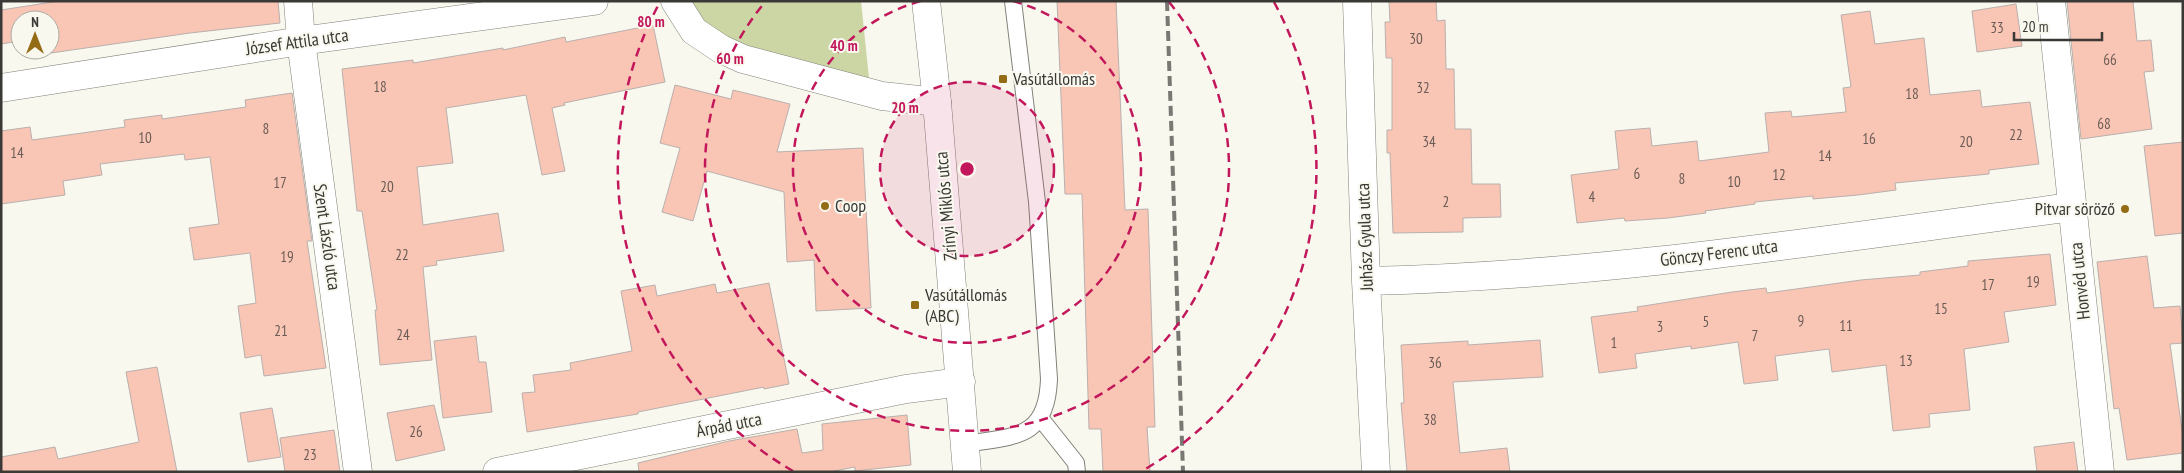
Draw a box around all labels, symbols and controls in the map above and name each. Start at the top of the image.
north arrow [10,10,60,60]
scale bar [2014,10,2102,42]
text: 80 m [637,12,665,31]
text: N [31,13,39,31]
text: 20 m [2022,17,2048,36]
house number: 33 [1990,18,2004,37]
street label: József Attila utca [243,23,350,60]
house number: 30 [1409,29,1423,48]
text: 40 m [830,36,858,55]
text: 60 m [716,49,744,68]
house number: 66 [2103,50,2117,69]
place label: Vasútállomás [1012,67,1095,90]
marker: Vasútállomás [997,73,1009,85]
house number: 18 [373,77,387,96]
house number: 32 [1416,78,1430,97]
house number: 18 [1905,84,1919,103]
text: 20 m [891,98,919,117]
house number: 68 [2097,114,2111,133]
house number: 8 [263,119,269,138]
house number: 22 [2009,125,2023,144]
house number: 10 [138,128,152,147]
house number: 16 [1862,129,1876,148]
house number: 34 [1422,132,1436,151]
house number: 20 [1959,132,1973,151]
house number: 14 [10,143,24,162]
house number: 14 [1818,146,1832,165]
street label: Zrínyi Miklós utca [929,151,962,261]
centre of rings [958,160,976,178]
house number: 6 [1634,164,1641,183]
house number: 12 [1772,165,1786,184]
house number: 8 [1679,169,1685,188]
house number: 10 [1727,172,1741,191]
house number: 17 [273,173,287,192]
house number: 20 [380,177,394,196]
street label: Szent László utca [309,182,346,292]
street label: Juhász Gyula utca [1351,183,1378,292]
house number: 4 [1589,187,1596,206]
house number: 2 [1443,192,1449,211]
place label: Coop [835,194,866,217]
place label: Pitvar söröző [2035,197,2115,220]
marker: Coop [819,200,831,212]
marker: Pitvar söröző [2119,203,2131,215]
street label: Gönczy Ferenc utca [1659,234,1779,271]
street label: Honvéd utca [2064,241,2095,321]
house number: 22 [395,245,409,264]
house number: 19 [280,247,294,266]
house number: 19 [2026,272,2040,291]
house number: 17 [1981,275,1995,294]
place label: Vasútállomás (ABC) [924,283,1007,327]
marker: Vasútállomás (ABC) [909,299,921,311]
house number: 15 [1934,299,1948,318]
house number: 9 [1798,311,1804,330]
house number: 5 [1703,312,1709,331]
house number: 11 [1839,316,1853,335]
house number: 3 [1657,317,1663,336]
house number: 21 [274,321,288,340]
house number: 24 [396,325,410,344]
house number: 7 [1752,326,1758,345]
house number: 1 [1611,333,1617,352]
house number: 13 [1899,351,1913,370]
house number: 36 [1428,353,1442,372]
street label: Árpád utca [694,407,764,442]
house number: 38 [1423,410,1437,429]
house number: 26 [409,422,423,441]
house number: 23 [303,445,317,464]

